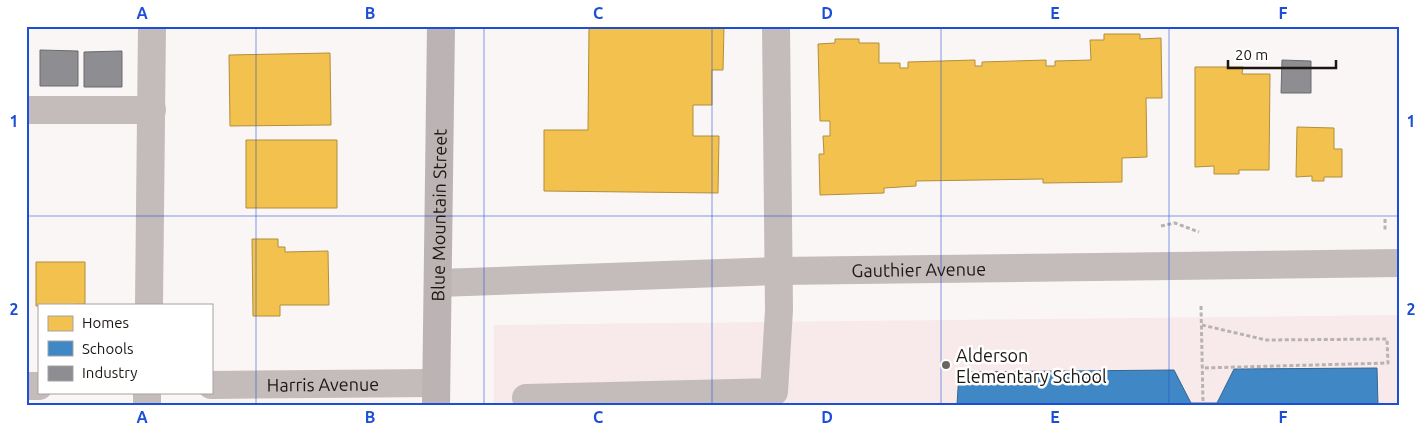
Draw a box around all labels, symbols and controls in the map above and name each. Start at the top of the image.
text: A [136,4,148,22]
text: B [365,4,375,22]
text: C [593,4,603,22]
text: D [821,4,833,22]
text: E [1050,4,1060,22]
text: F [1279,4,1288,22]
scale bar [1228,38,1335,70]
text: 20 m [1235,46,1268,63]
text: 1 [9,112,19,130]
text: 1 [1406,112,1416,130]
street label: Blue Mountain Street [427,129,450,301]
street label: Gauthier Avenue [851,258,986,280]
text: 2 [9,300,19,318]
text: 2 [1406,300,1416,318]
legend [38,304,212,394]
text: Homes [82,314,129,331]
text: Schools [82,340,133,357]
place label: Alderson Elementary School [956,345,1107,386]
marker: Alderson Elementary School [940,359,952,371]
text: Industry [82,364,137,381]
street label: Harris Avenue [267,374,379,395]
text: A [136,408,148,426]
text: B [365,408,375,426]
text: C [593,408,603,426]
text: D [821,408,833,426]
text: E [1050,408,1060,426]
text: F [1279,408,1288,426]

